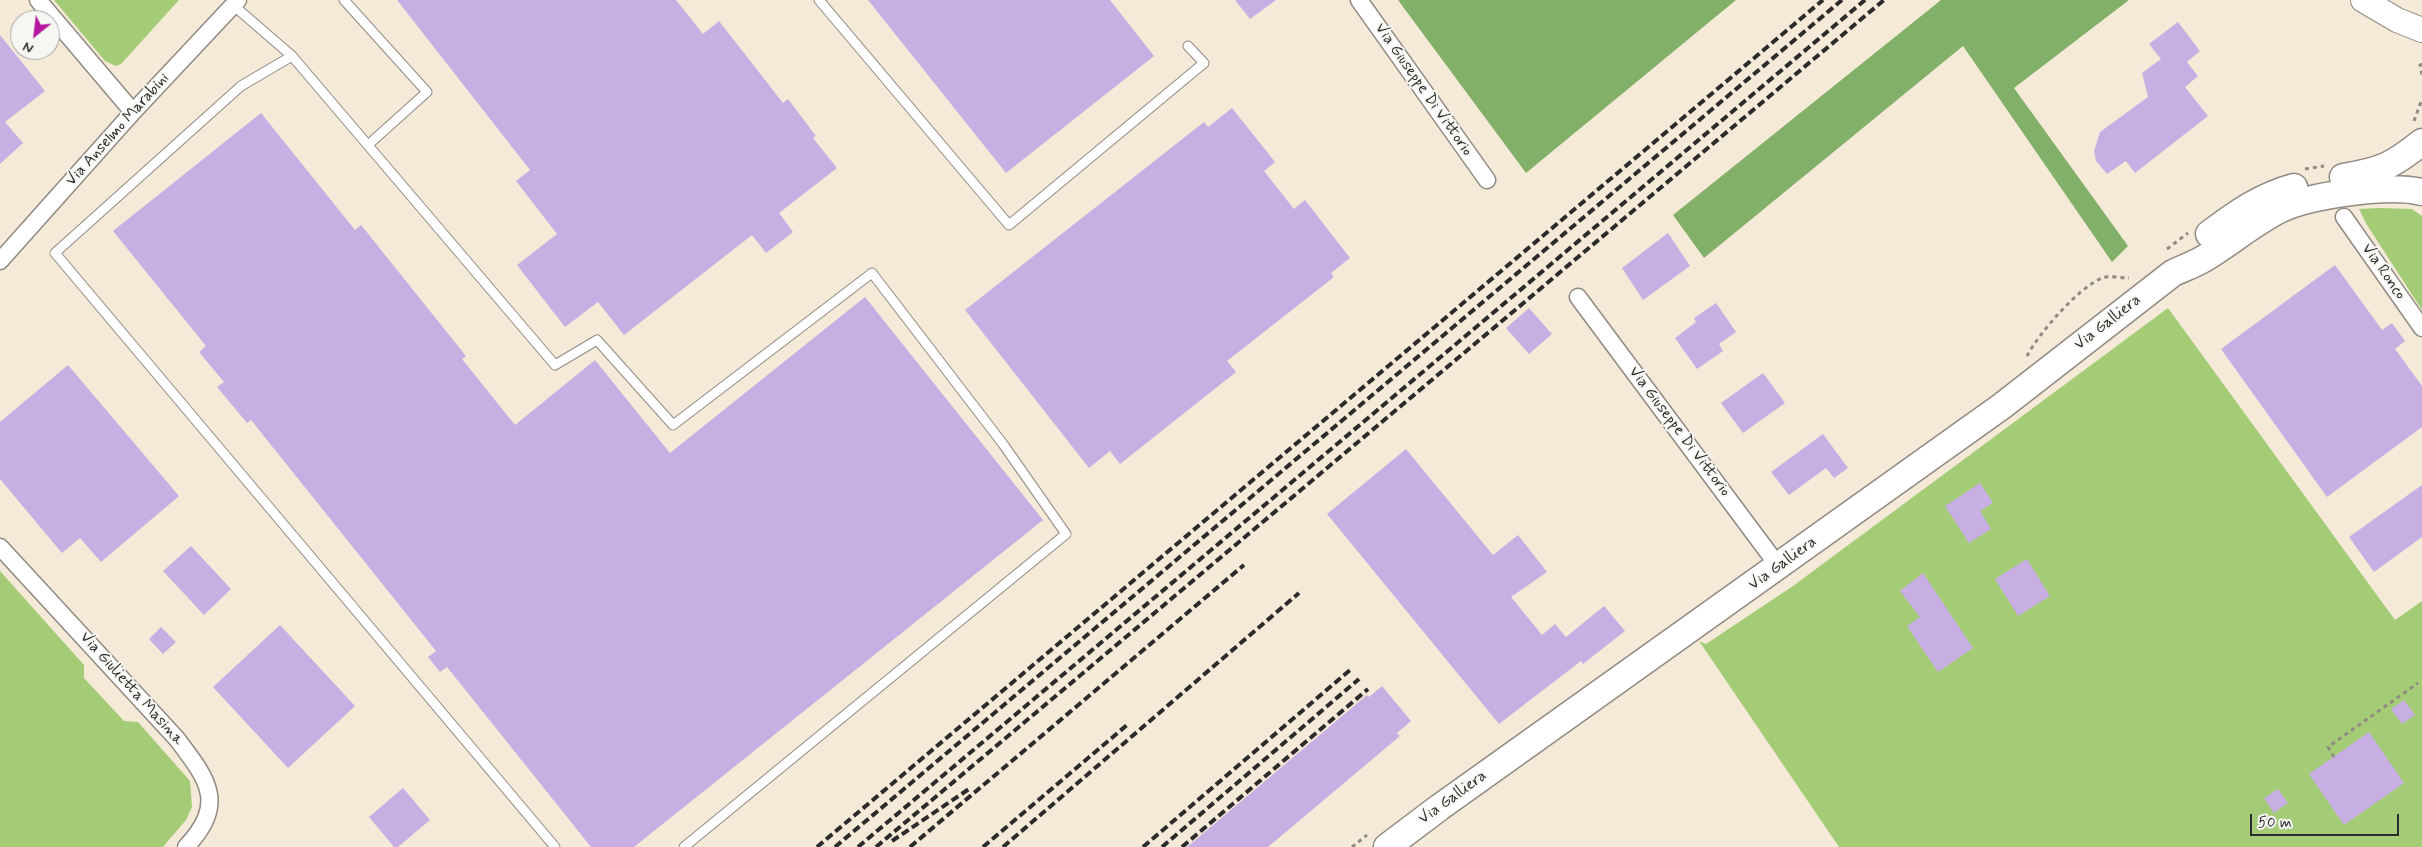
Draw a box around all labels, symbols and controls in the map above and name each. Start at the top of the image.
north arrow [10,10,60,60]
street label: Via Giuseppe Di Vittorio [1370,20,1476,160]
text: N [20,37,37,57]
street label: Via Anselmo Marabini [62,69,174,191]
street label: Via Ronco [2357,240,2409,304]
street label: Via Galliera [2071,291,2145,355]
street label: Via Giuseppe Di Vittorio [1624,363,1734,501]
street label: Via Galliera [1745,533,1821,595]
street label: Via Giulietta Masina [75,628,187,750]
street label: Via Galliera [1415,767,1491,829]
scale bar [2252,804,2401,836]
text: 50 m [2258,813,2292,833]

